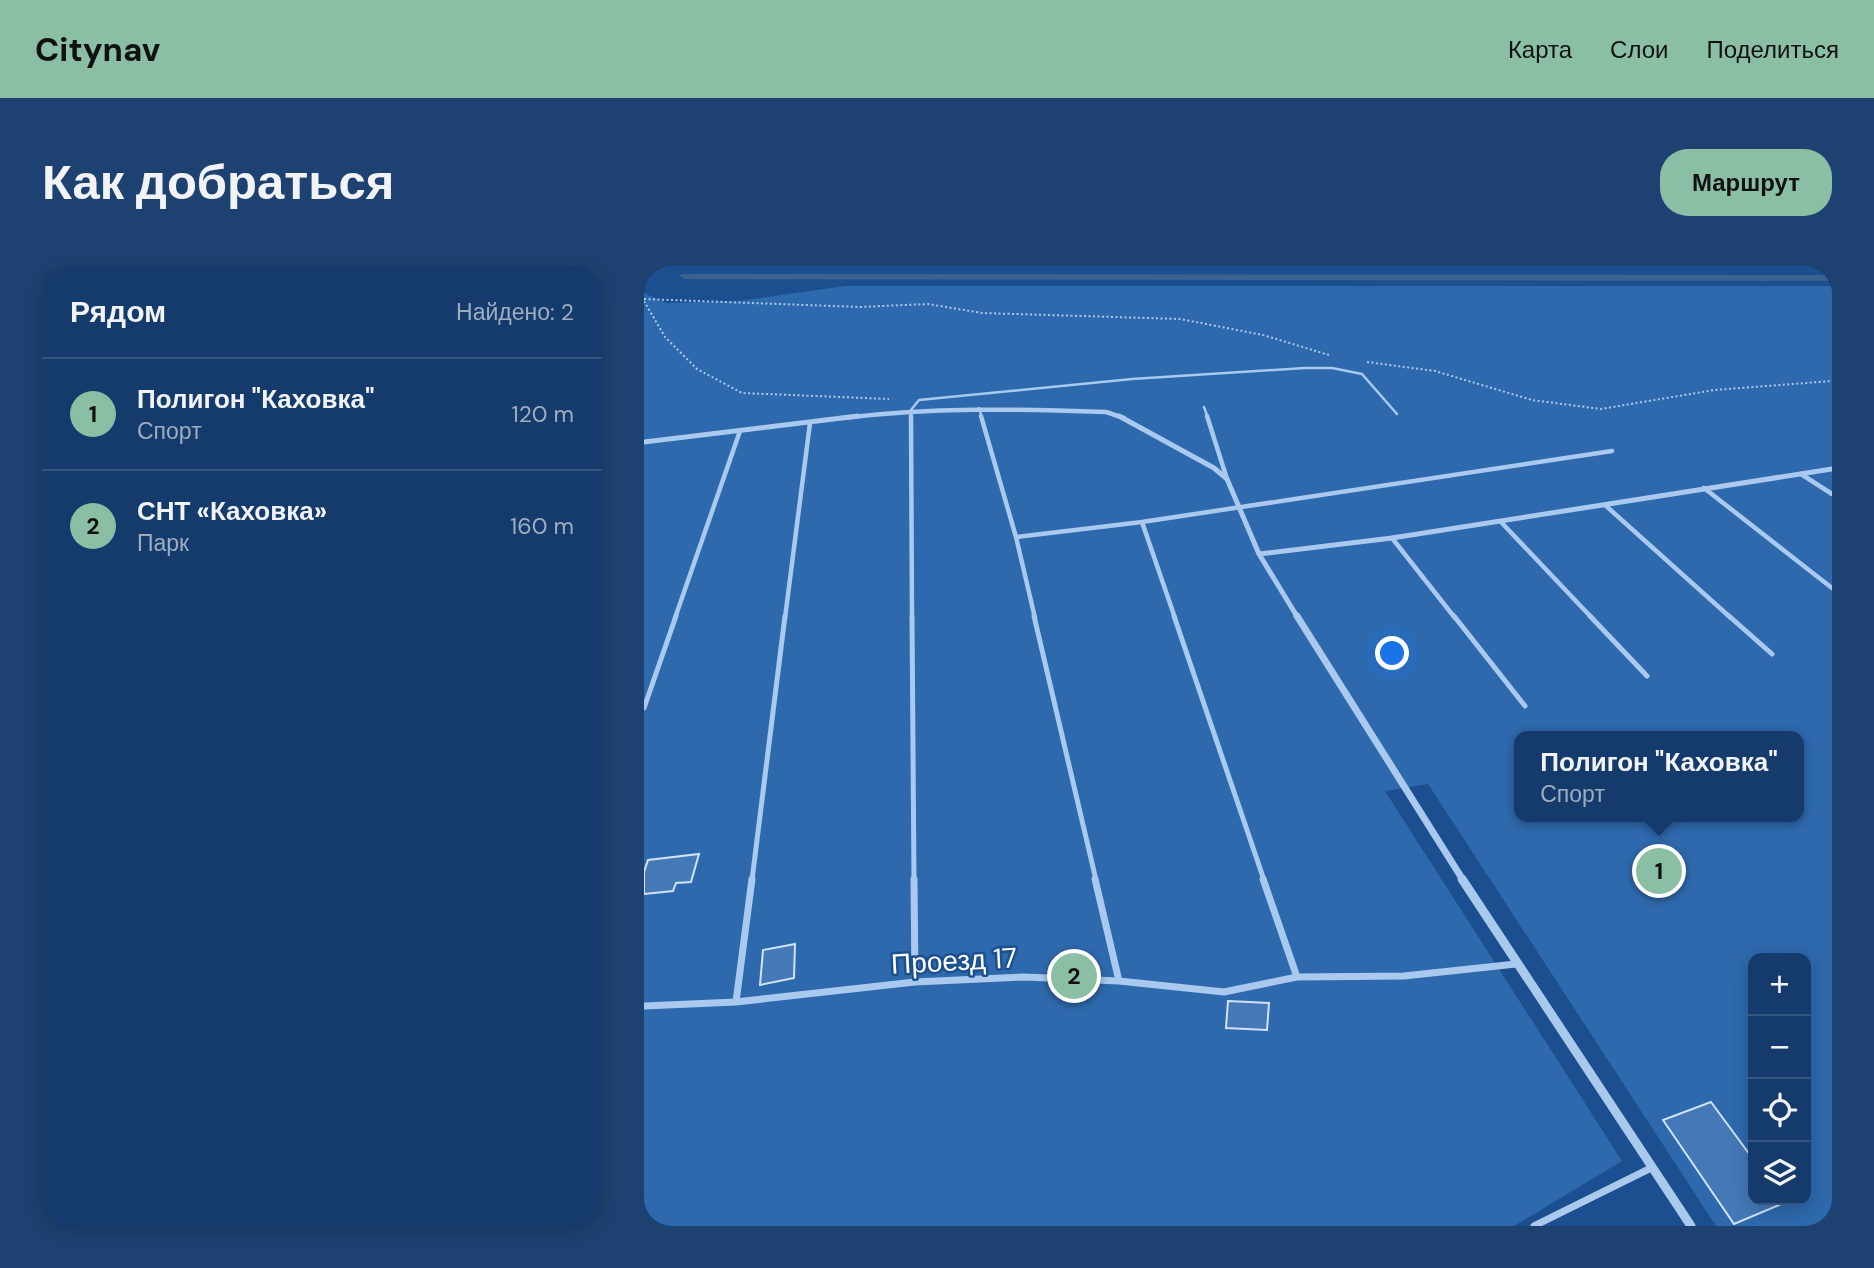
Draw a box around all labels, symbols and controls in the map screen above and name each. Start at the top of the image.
text: Citynav [35,28,160,71]
text: Карта [1508,34,1572,65]
text: Слои [1610,34,1668,65]
text: Поделиться [1706,34,1839,65]
button: Маршрут [1660,149,1832,216]
text: Как добраться [42,150,394,214]
text: Рядом [70,292,166,331]
text: Найдено: 2 [456,297,574,327]
text: Полигон "Каховка" [137,382,375,416]
text: 1 [89,399,97,429]
text: 120 m [511,399,574,429]
text: Спорт [137,416,202,446]
text: СНТ «Каховка» [137,494,327,528]
text: 2 [86,511,100,541]
text: 160 m [510,511,574,541]
text: Парк [137,528,189,558]
your location [1375,636,1409,670]
popup [1514,731,1804,822]
text: Полигон "Каховка" [1540,745,1778,779]
text: Спорт [1540,779,1605,809]
pin: 1 [1636,845,1682,897]
street label: Проезд 17 [890,939,1018,983]
pin: 2 [1051,950,1097,1002]
map controls [1748,953,1811,1205]
button: + [1748,953,1811,1016]
button: − [1748,1016,1811,1079]
button: locate [1748,1079,1811,1142]
button: layers [1748,1142,1811,1205]

